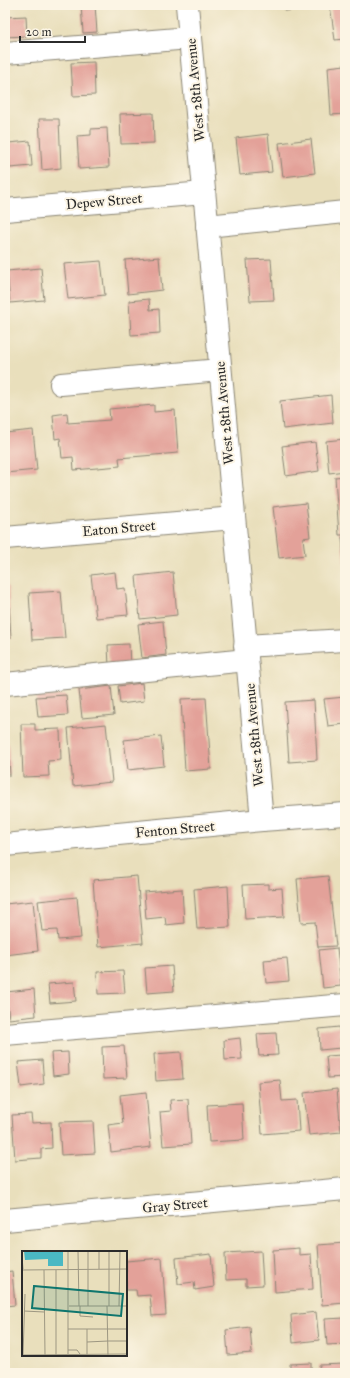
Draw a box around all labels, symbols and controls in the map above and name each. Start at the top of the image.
scale bar [20,18,85,44]
text: 20 m [26,25,52,39]
street label: West 28th Avenue [182,37,208,142]
street label: Depew Street [65,190,143,213]
street label: West 28th Avenue [211,360,237,465]
street label: Eaton Street [82,517,156,540]
street label: West 28th Avenue [241,682,267,787]
street label: Fenton Street [135,818,216,841]
street label: Gray Street [142,1194,208,1217]
inset map [22,1251,127,1356]

